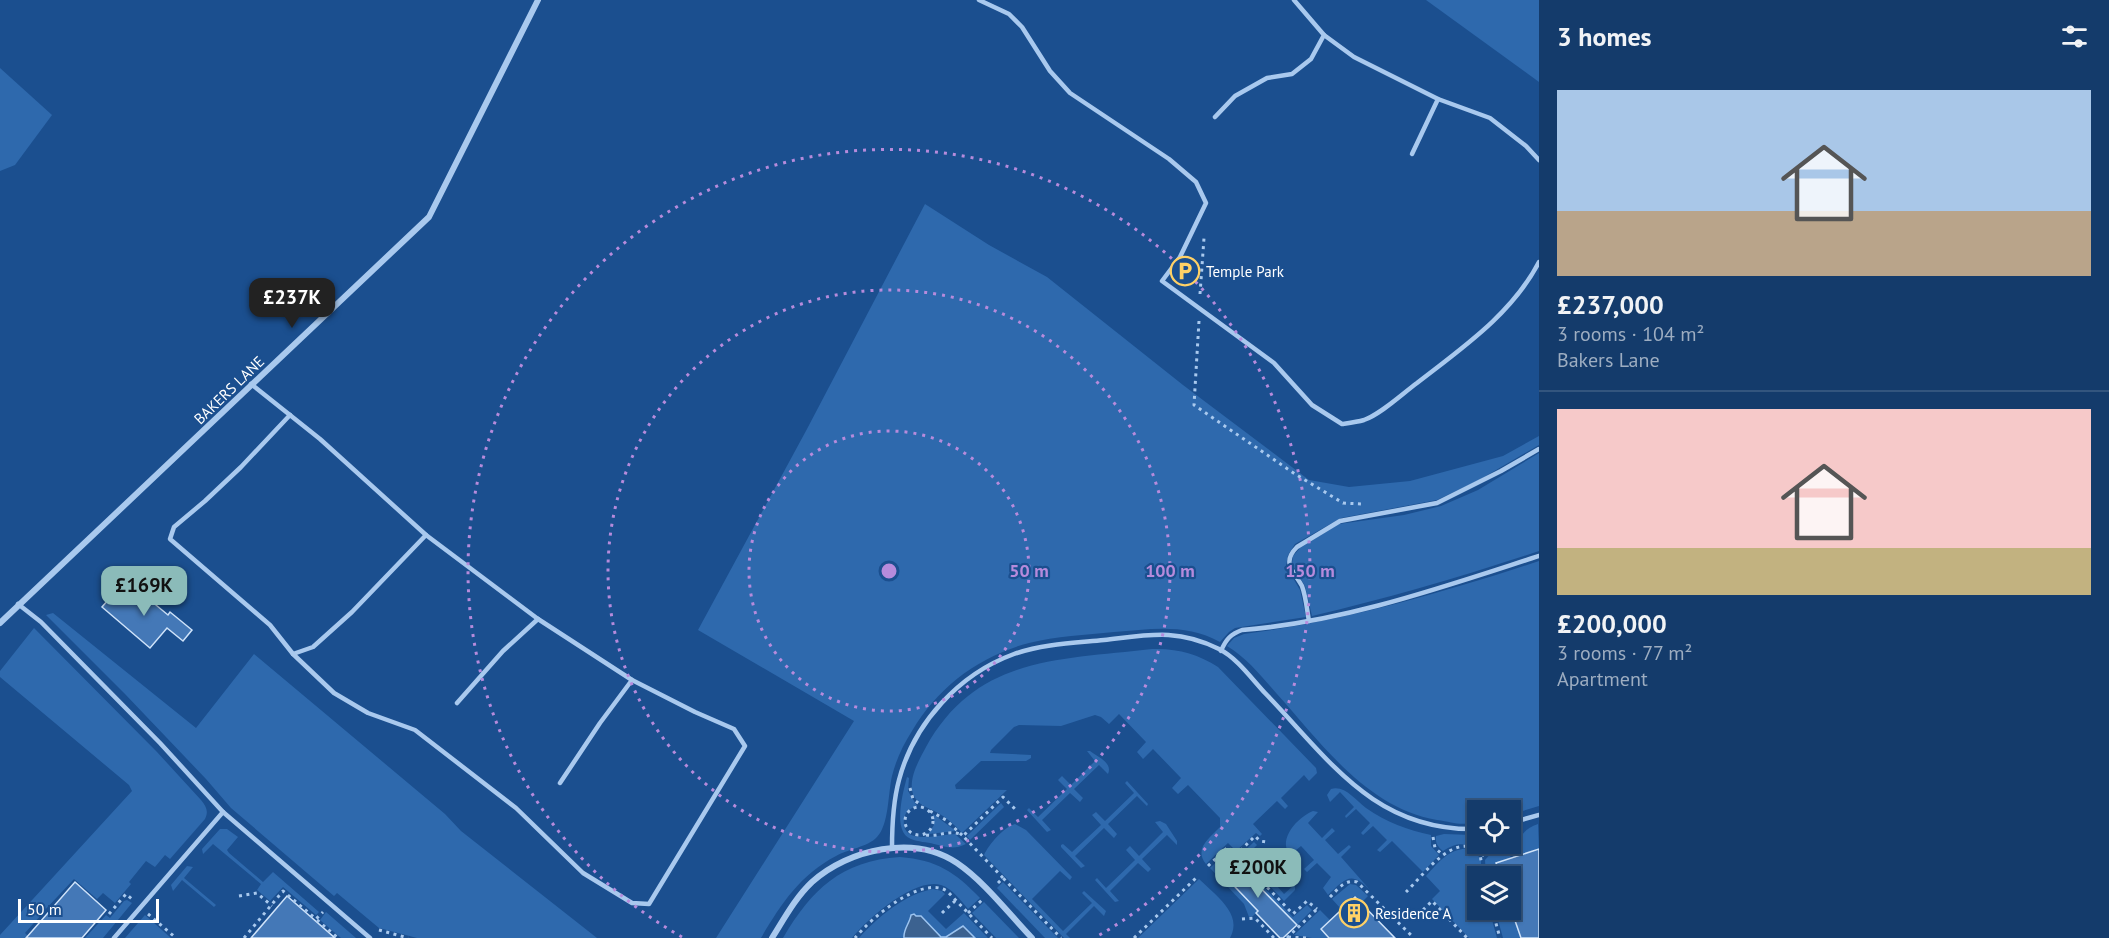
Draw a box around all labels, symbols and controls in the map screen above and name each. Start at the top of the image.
text: 3 homes [1557,20,1652,53]
icon: filters [2058,20,2091,53]
icon: home [1770,129,1878,237]
parking icon: Temple Park [1169,255,1201,287]
place label: Temple Park [1206,262,1285,281]
pin: £237K [250,278,334,329]
text: £237K [263,284,321,310]
text: £237,000 [1557,288,1664,321]
text: 3 rooms · 104 m² [1557,321,1704,347]
text: Bakers Lane [1557,347,1660,373]
street label: BAKERS LANE [190,352,268,428]
icon: home [1770,448,1878,556]
text: 50 m [1009,559,1049,582]
text: 100 m [1145,559,1195,582]
text: 150 m [1285,559,1335,582]
centre of rings [879,561,899,581]
pin: £169K [102,566,186,617]
text: £169K [115,572,173,598]
text: £200,000 [1557,607,1667,640]
text: 3 rooms · 77 m² [1557,640,1692,666]
text: Apartment [1557,666,1648,692]
map controls [1467,800,1521,920]
button: locate [1467,800,1521,854]
pin: £200K [1216,848,1300,899]
text: £200K [1229,854,1287,880]
button: layers [1467,866,1521,920]
scale bar [18,896,159,924]
building icon: Residence A [1338,897,1370,929]
text: 50 m [27,899,62,919]
place label: Residence A [1375,904,1452,923]

